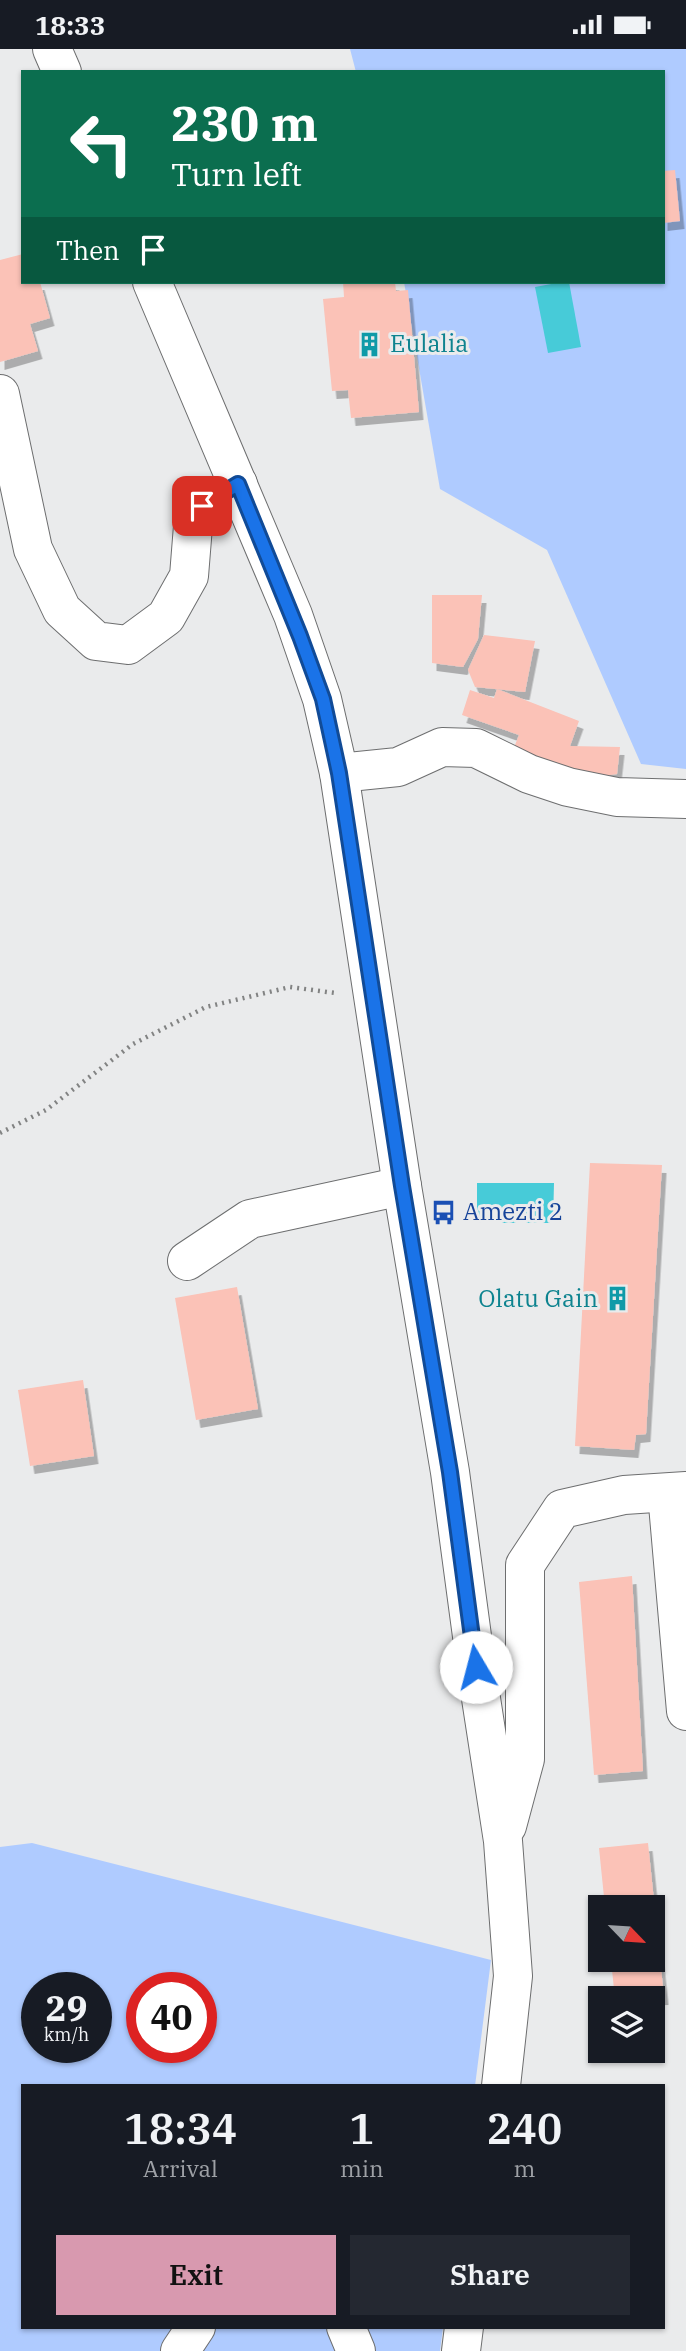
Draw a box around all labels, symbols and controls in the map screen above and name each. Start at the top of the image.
text: 18:33 [35,8,105,42]
text: 230 m [171,91,318,154]
icon: left [56,98,147,189]
text: Turn left [171,153,302,195]
icon: arrive [134,231,172,269]
text: Then [56,233,120,267]
place label: Eulalia [390,327,468,359]
building icon: Eulalia [356,330,384,358]
pin [172,476,232,536]
icon: arrive [183,487,221,525]
place label: Amezti 2 [463,1195,563,1227]
bus stop icon: Amezti 2 [429,1198,457,1226]
place label: Olatu Gain [478,1282,598,1314]
building icon: Olatu Gain [604,1285,632,1313]
position arrow [439,1630,513,1704]
north arrow [588,1895,665,1972]
map controls [588,1895,665,2063]
speed limit sign: 40 [126,1972,217,2063]
text: 29 [45,1985,88,2031]
button: layers [588,1986,665,2063]
text: km/h [44,2023,89,2046]
text: 18:34 [124,2101,237,2156]
text: 1 [349,2101,374,2156]
text: 240 [487,2101,562,2156]
text: Arrival [143,2153,218,2183]
text: min [340,2153,384,2183]
text: m [513,2153,535,2183]
button: Exit [56,2235,336,2315]
button: Share [350,2235,630,2315]

